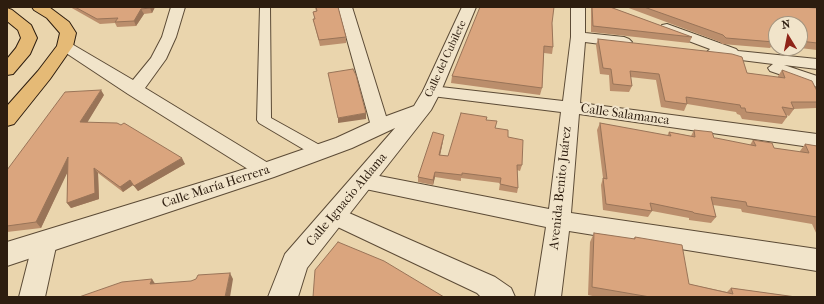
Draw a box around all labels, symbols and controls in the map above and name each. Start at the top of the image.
north arrow [768,16,808,56]
street label: Calle del Cubilete [422,18,470,100]
text: N [781,18,791,32]
street label: Calle Salamanca [580,101,670,129]
street label: Avenida Benito Juárez [547,126,575,250]
street label: Calle Ignacio Aldama [303,150,391,250]
street label: Calle María Herrera [160,162,272,212]

